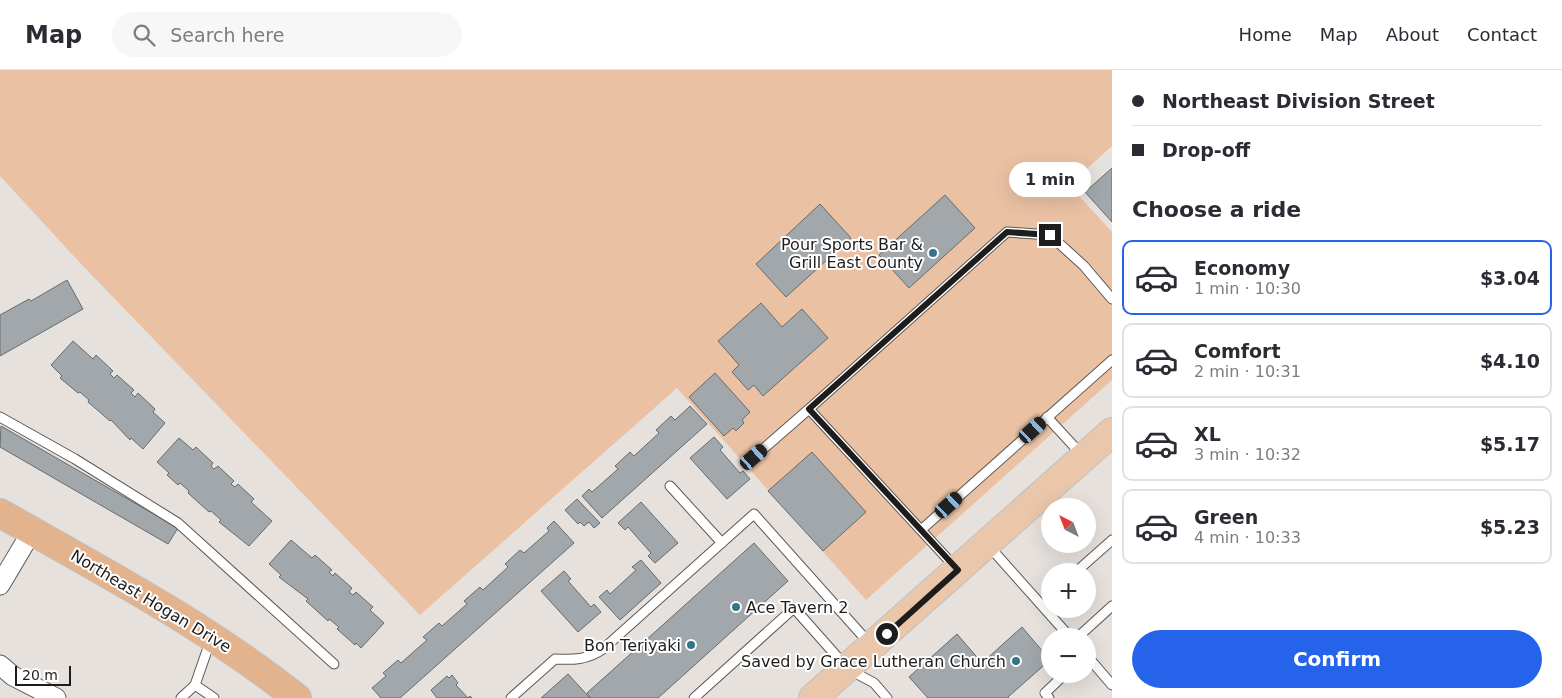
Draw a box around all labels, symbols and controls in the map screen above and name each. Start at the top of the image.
search box [112,12,462,57]
text: Map [25,21,82,49]
icon: search [130,21,158,49]
text: Search here [170,24,284,46]
text: Home [1239,24,1292,45]
text: Map [1320,24,1358,45]
text: About [1386,24,1439,45]
text: Contact [1467,24,1537,45]
text: Northeast Division Street [1162,90,1435,112]
text: Drop-off [1162,139,1250,161]
callout: 1 min [1009,162,1091,198]
text: 1 min [1025,170,1075,189]
text: Choose a ride [1132,197,1301,222]
route end [1039,224,1061,246]
place label: Pour Sports Bar & Grill East County [781,235,923,272]
marker: Pour Sports Bar & Grill East County [927,247,939,259]
icon: car [1134,255,1179,300]
text: Economy [1194,257,1290,279]
text: $3.04 [1480,267,1540,289]
text: 1 min · 10:30 [1194,279,1301,298]
icon: car [1134,338,1179,383]
text: Comfort [1194,340,1281,362]
text: $4.10 [1480,350,1540,372]
text: 2 min · 10:31 [1194,362,1301,381]
car [1016,414,1049,446]
icon: car [1134,421,1179,466]
text: XL [1194,423,1221,445]
text: $5.17 [1480,433,1540,455]
car [737,441,770,473]
text: 3 min · 10:32 [1194,445,1301,464]
car [932,489,965,521]
north arrow [1041,498,1096,552]
map controls [1041,498,1096,683]
icon: car [1134,504,1179,549]
text: Green [1194,506,1258,528]
text: $5.23 [1480,516,1540,538]
text: 4 min · 10:33 [1194,528,1301,547]
street label: Northeast Hogan Drive [67,546,235,656]
button: + [1041,563,1096,618]
place label: Ace Tavern 2 [746,598,848,617]
marker: Ace Tavern 2 [730,601,742,613]
route start [876,623,898,645]
button: − [1041,628,1096,683]
button: Confirm [1132,630,1542,688]
place label: Bon Teriyaki [584,636,681,655]
marker: Bon Teriyaki [685,639,697,651]
place label: Saved by Grace Lutheran Church [741,652,1006,671]
marker: Saved by Grace Lutheran Church [1010,655,1022,667]
scale bar [15,663,71,686]
text: 20 m [22,667,58,683]

